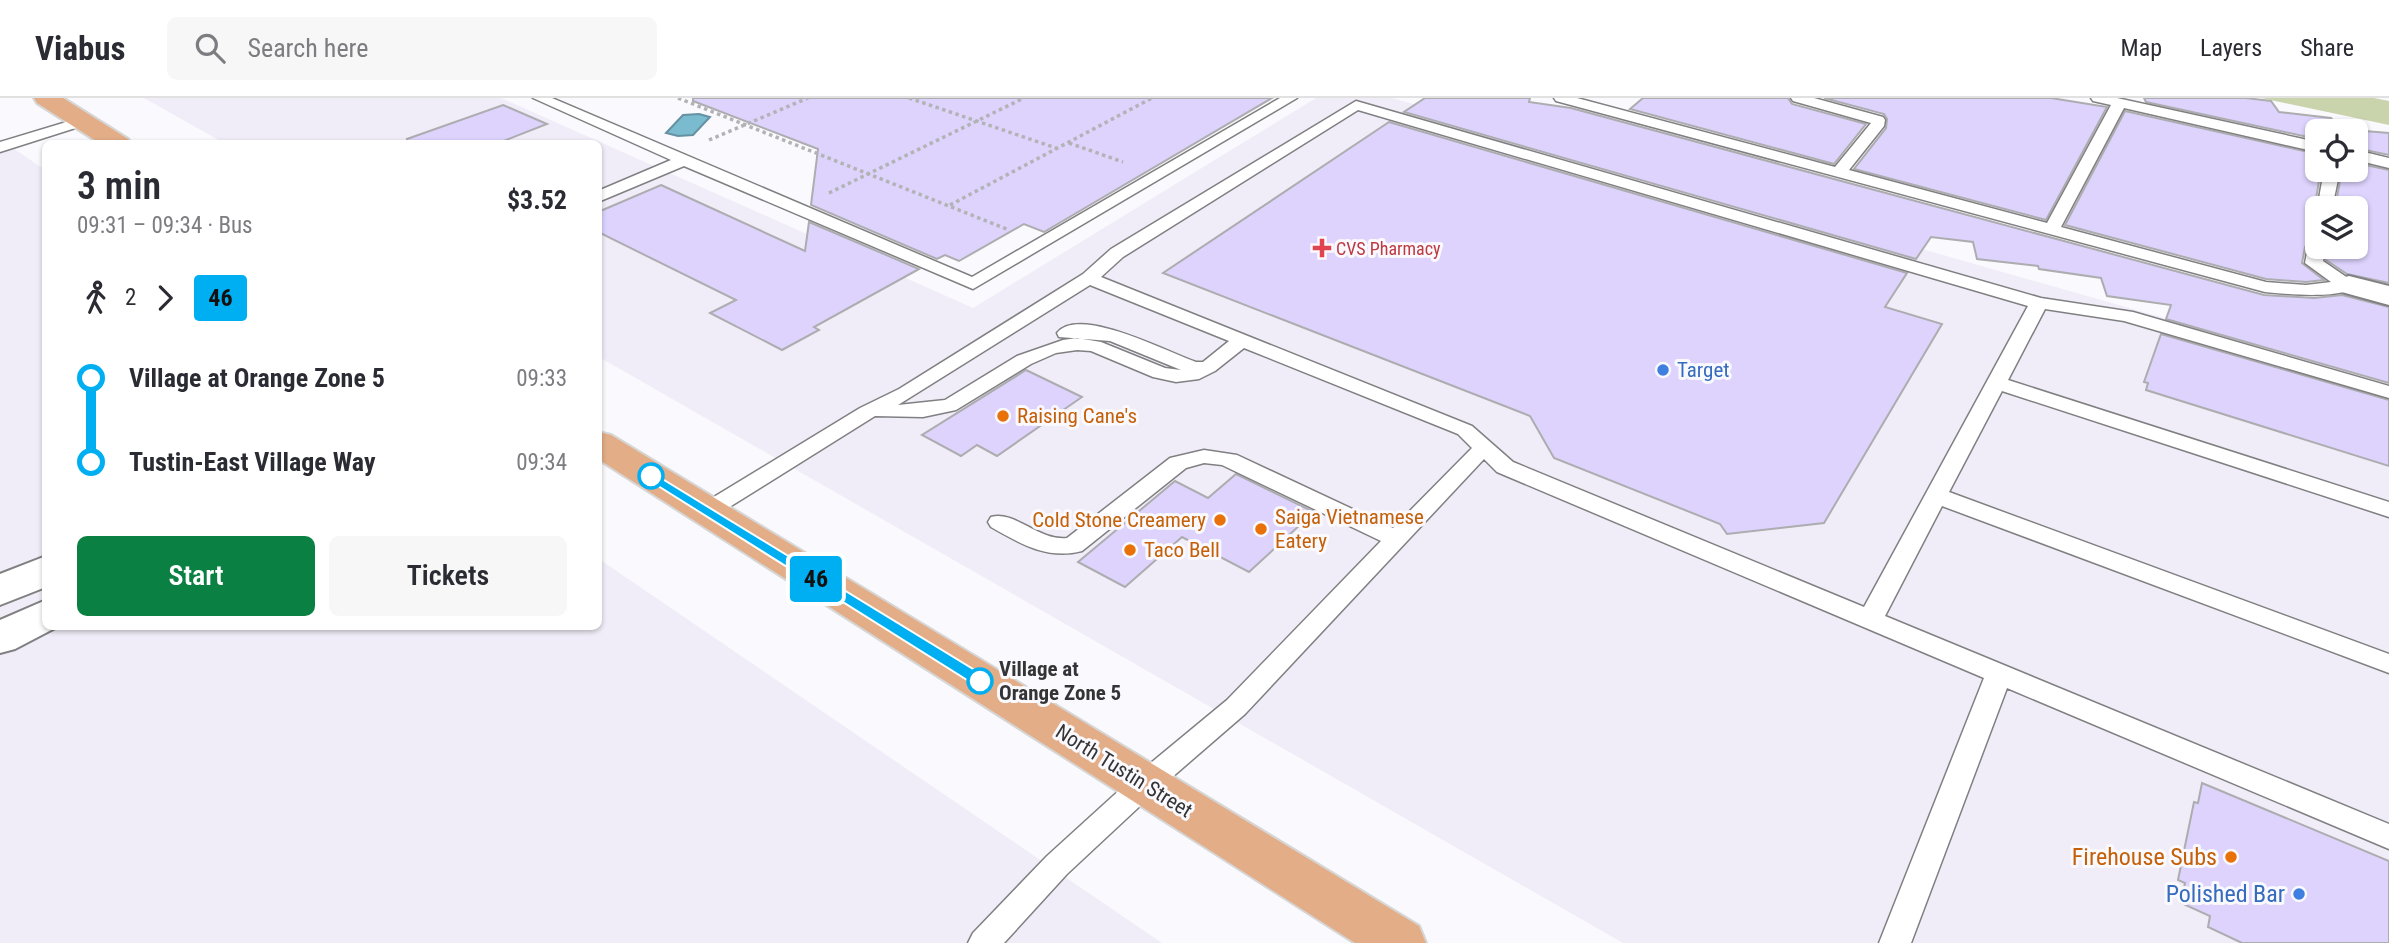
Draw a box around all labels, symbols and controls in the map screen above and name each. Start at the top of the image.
search box [167,17,657,80]
text: Viabus [35,29,125,68]
icon: search [191,29,229,67]
text: Search here [247,33,368,63]
text: Map [2121,34,2162,62]
text: Layers [2200,34,2262,62]
text: Share [2300,34,2354,62]
map controls [2305,119,2368,259]
button: locate [2305,119,2368,182]
text: 3 min [77,164,161,208]
text: $3.52 [507,185,567,215]
button: layers [2305,196,2368,259]
text: 09:31 – 09:34 · Bus [77,212,253,239]
place label: CVS Pharmacy [1336,238,1441,259]
marker: CVS Pharmacy [1314,240,1330,256]
icon: walk [77,279,115,317]
icon: forward [146,279,184,317]
text: 2 [125,284,136,311]
text: 46 [208,284,233,312]
place label: Target [1677,358,1729,382]
marker: Target [1655,362,1671,378]
text: Village at Orange Zone 5 [129,363,385,393]
text: 09:33 [516,365,567,392]
place label: Raising Cane's [1017,404,1137,428]
marker: Raising Cane's [995,408,1011,424]
text: Tustin-East Village Way [129,447,376,477]
text: 09:34 [516,449,567,476]
unlabelled marker [638,463,664,489]
place label: Saiga Vietnamese Eatery [1275,505,1424,553]
place label: Cold Stone Creamery [1032,508,1206,532]
marker: Cold Stone Creamery [1212,512,1228,528]
marker: Saiga Vietnamese Eatery [1253,521,1269,537]
button: Start [77,536,315,616]
button: Tickets [329,536,567,616]
place label: Taco Bell [1144,538,1220,562]
marker: Taco Bell [1122,542,1138,558]
line badge: 46 [784,556,848,602]
text: 46 [804,565,828,593]
place label: Village at Orange Zone 5 [999,657,1121,705]
marker: Village at Orange Zone 5 [967,668,993,694]
street label: North Tustin Street [1051,719,1197,823]
place label: Firehouse Subs [2072,843,2217,871]
marker: Firehouse Subs [2223,849,2239,865]
place label: Polished Bar [2166,880,2285,908]
marker: Polished Bar [2291,886,2307,902]

